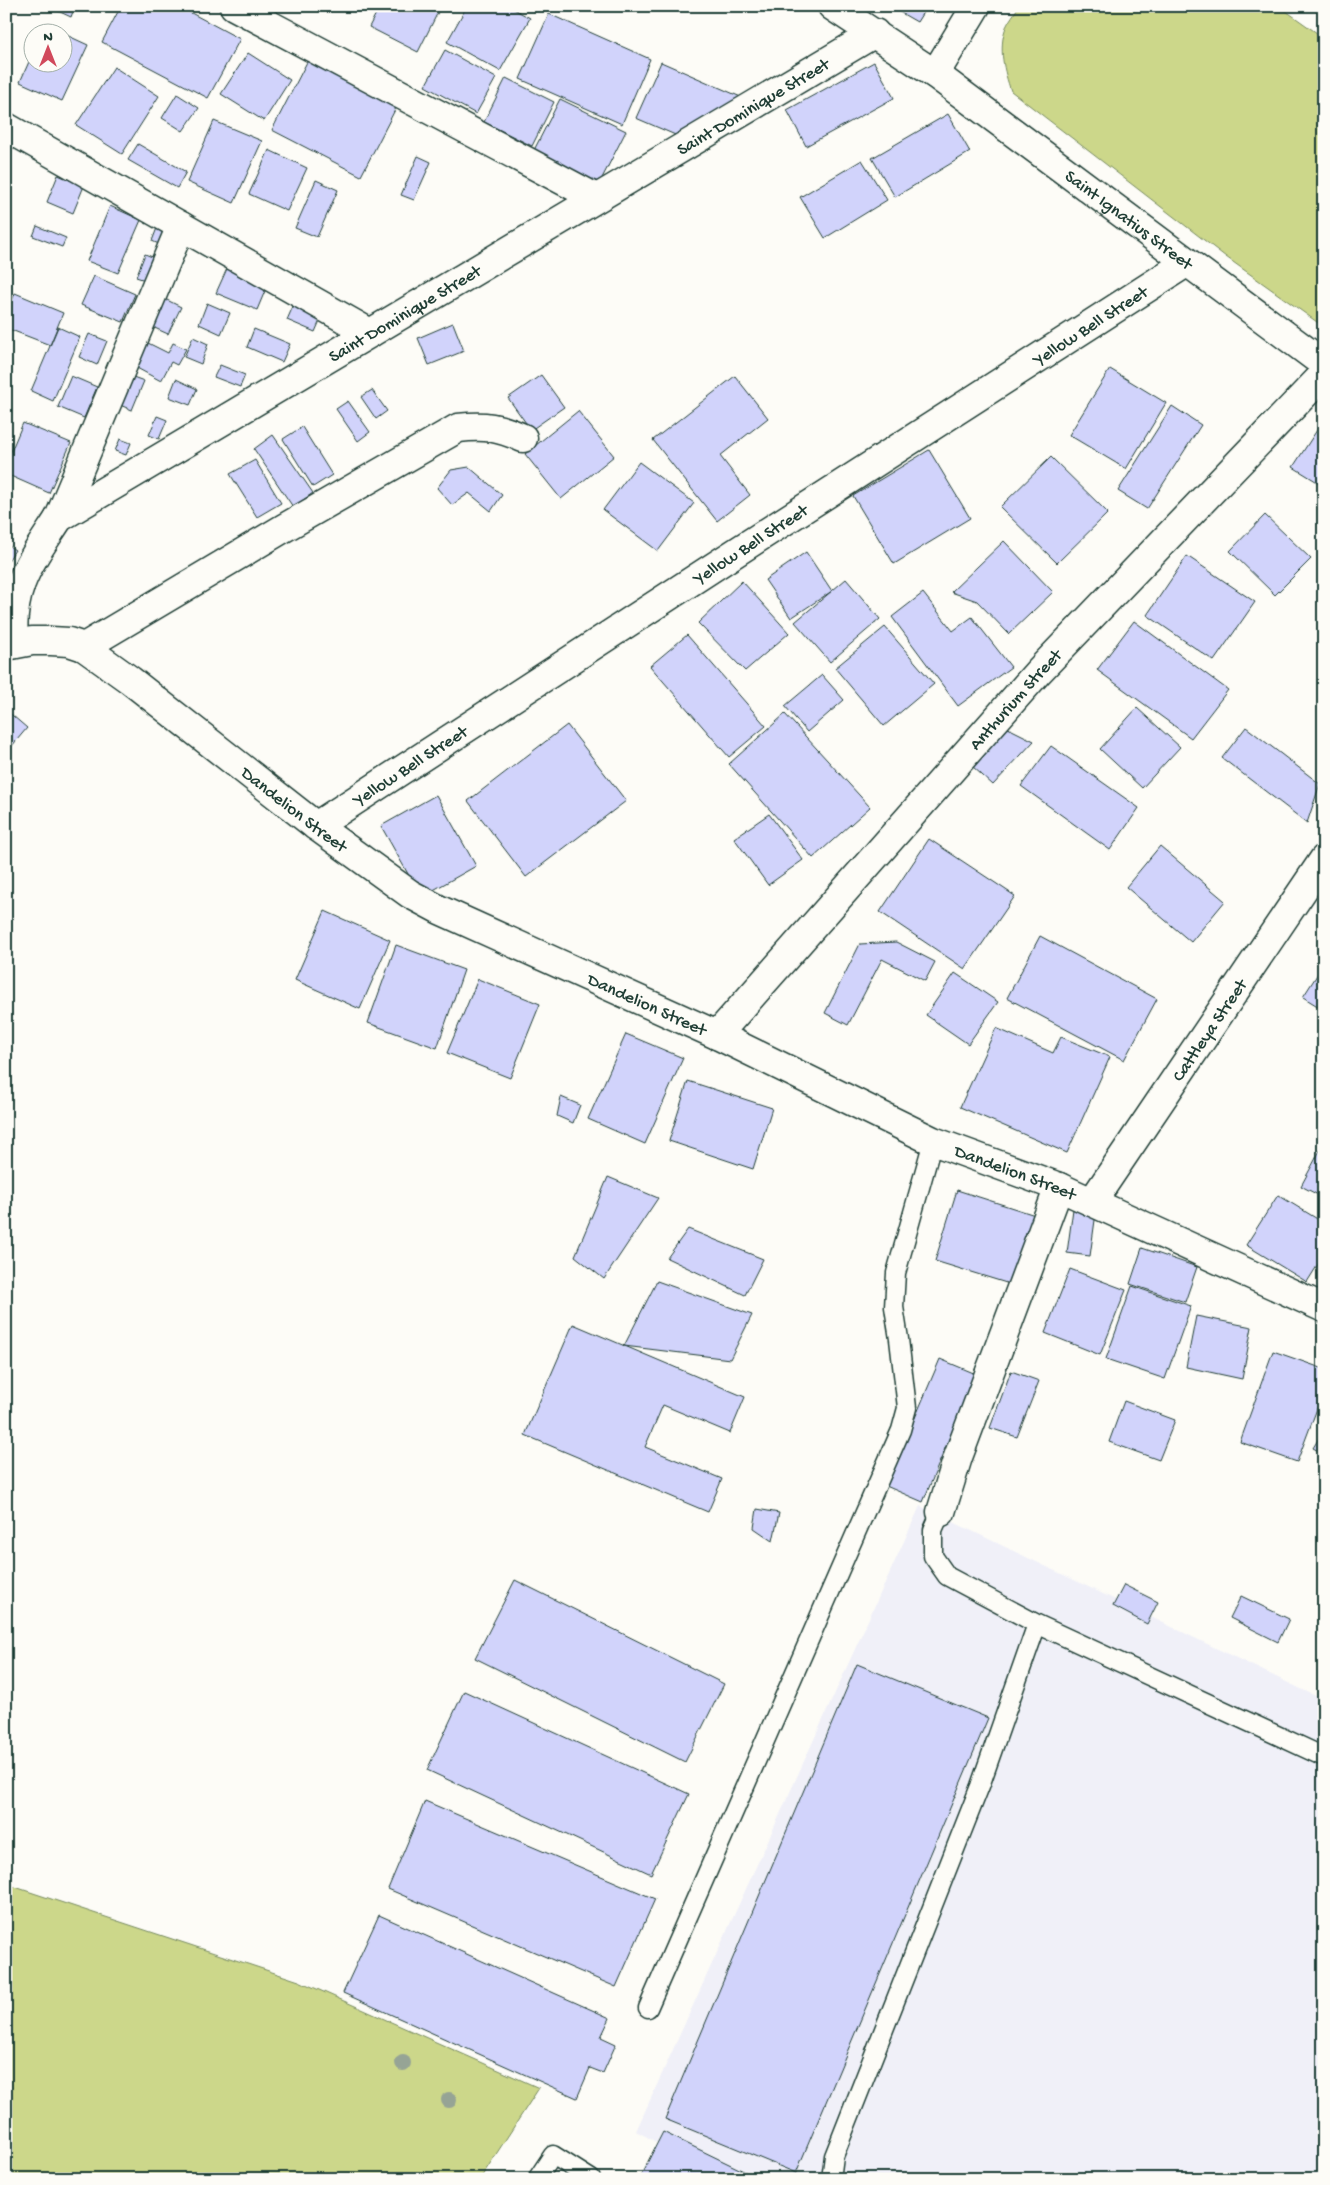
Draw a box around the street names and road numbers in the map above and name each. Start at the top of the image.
street label: Saint Dominique Street [674,54,835,161]
street label: Saint Ignatius Street [1060,166,1197,277]
street label: Saint Dominique Street [326,261,487,368]
street label: Yellow Bell Street [1028,282,1154,372]
street label: Yellow Bell Street [689,500,814,591]
street label: Anthurium Street [966,645,1068,755]
street label: Yellow Bell Street [349,721,474,813]
street label: Dandelion Street [235,763,352,859]
street label: Dandelion Street [583,970,711,1043]
street label: Cattleya Street [1169,975,1254,1086]
street label: Dandelion Street [950,1141,1080,1207]

